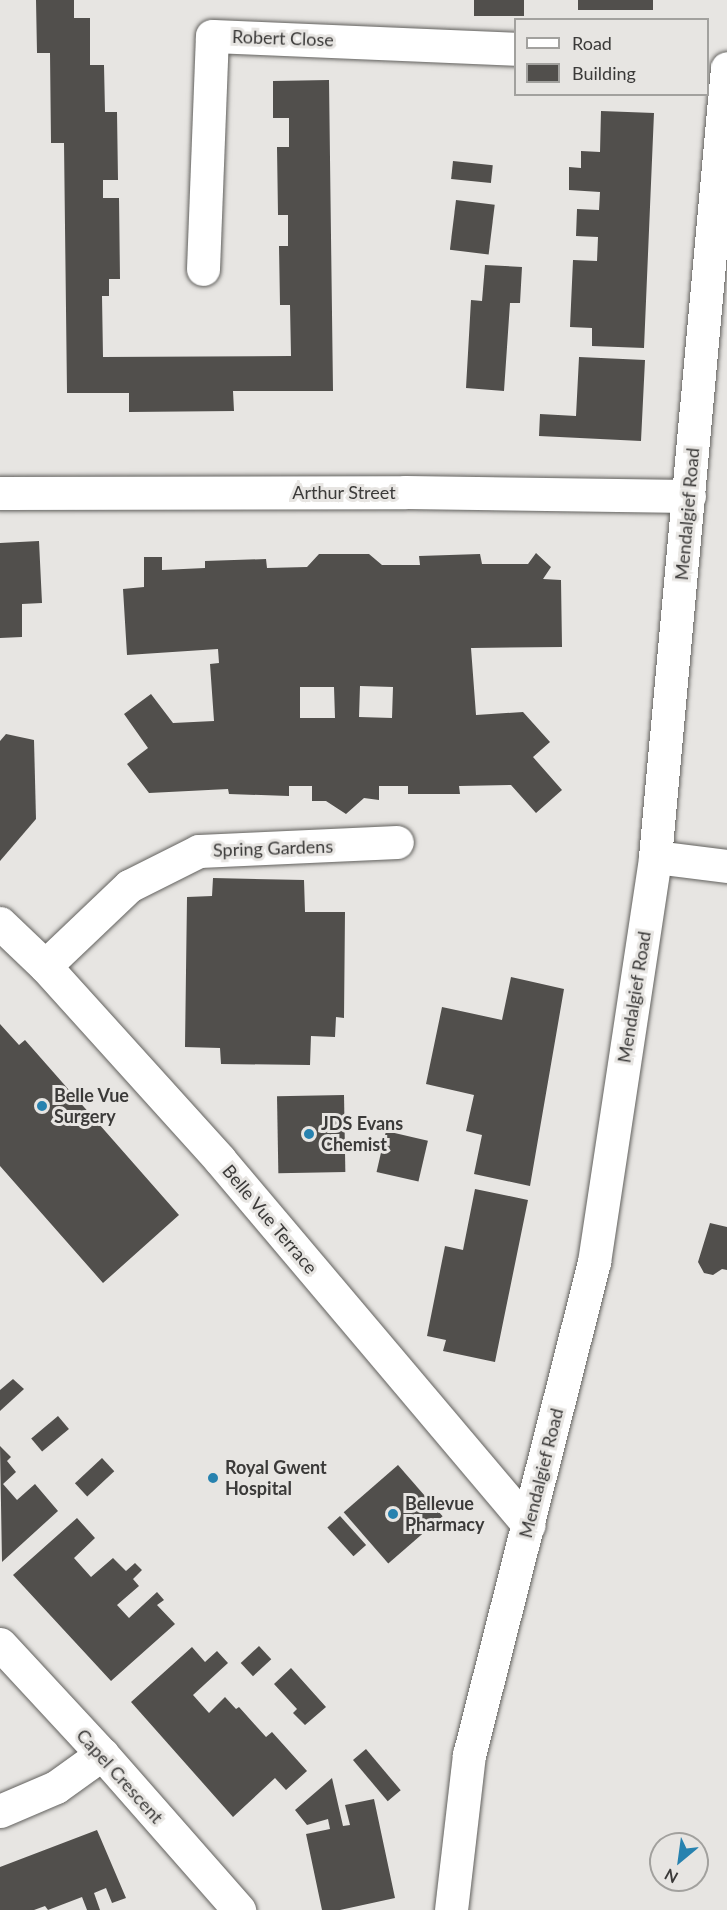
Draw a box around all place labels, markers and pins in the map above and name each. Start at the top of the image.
place label: Belle Vue Surgery [54,1085,130,1128]
marker: Belle Vue Surgery [35,1099,49,1113]
place label: JDS Evans Chemist [321,1113,403,1156]
marker: JDS Evans Chemist [302,1127,316,1141]
place label: Royal Gwent Hospital [225,1457,327,1500]
marker: Royal Gwent Hospital [206,1471,220,1485]
place label: Bellevue Pharmacy [405,1493,484,1536]
marker: Bellevue Pharmacy [386,1507,400,1521]

